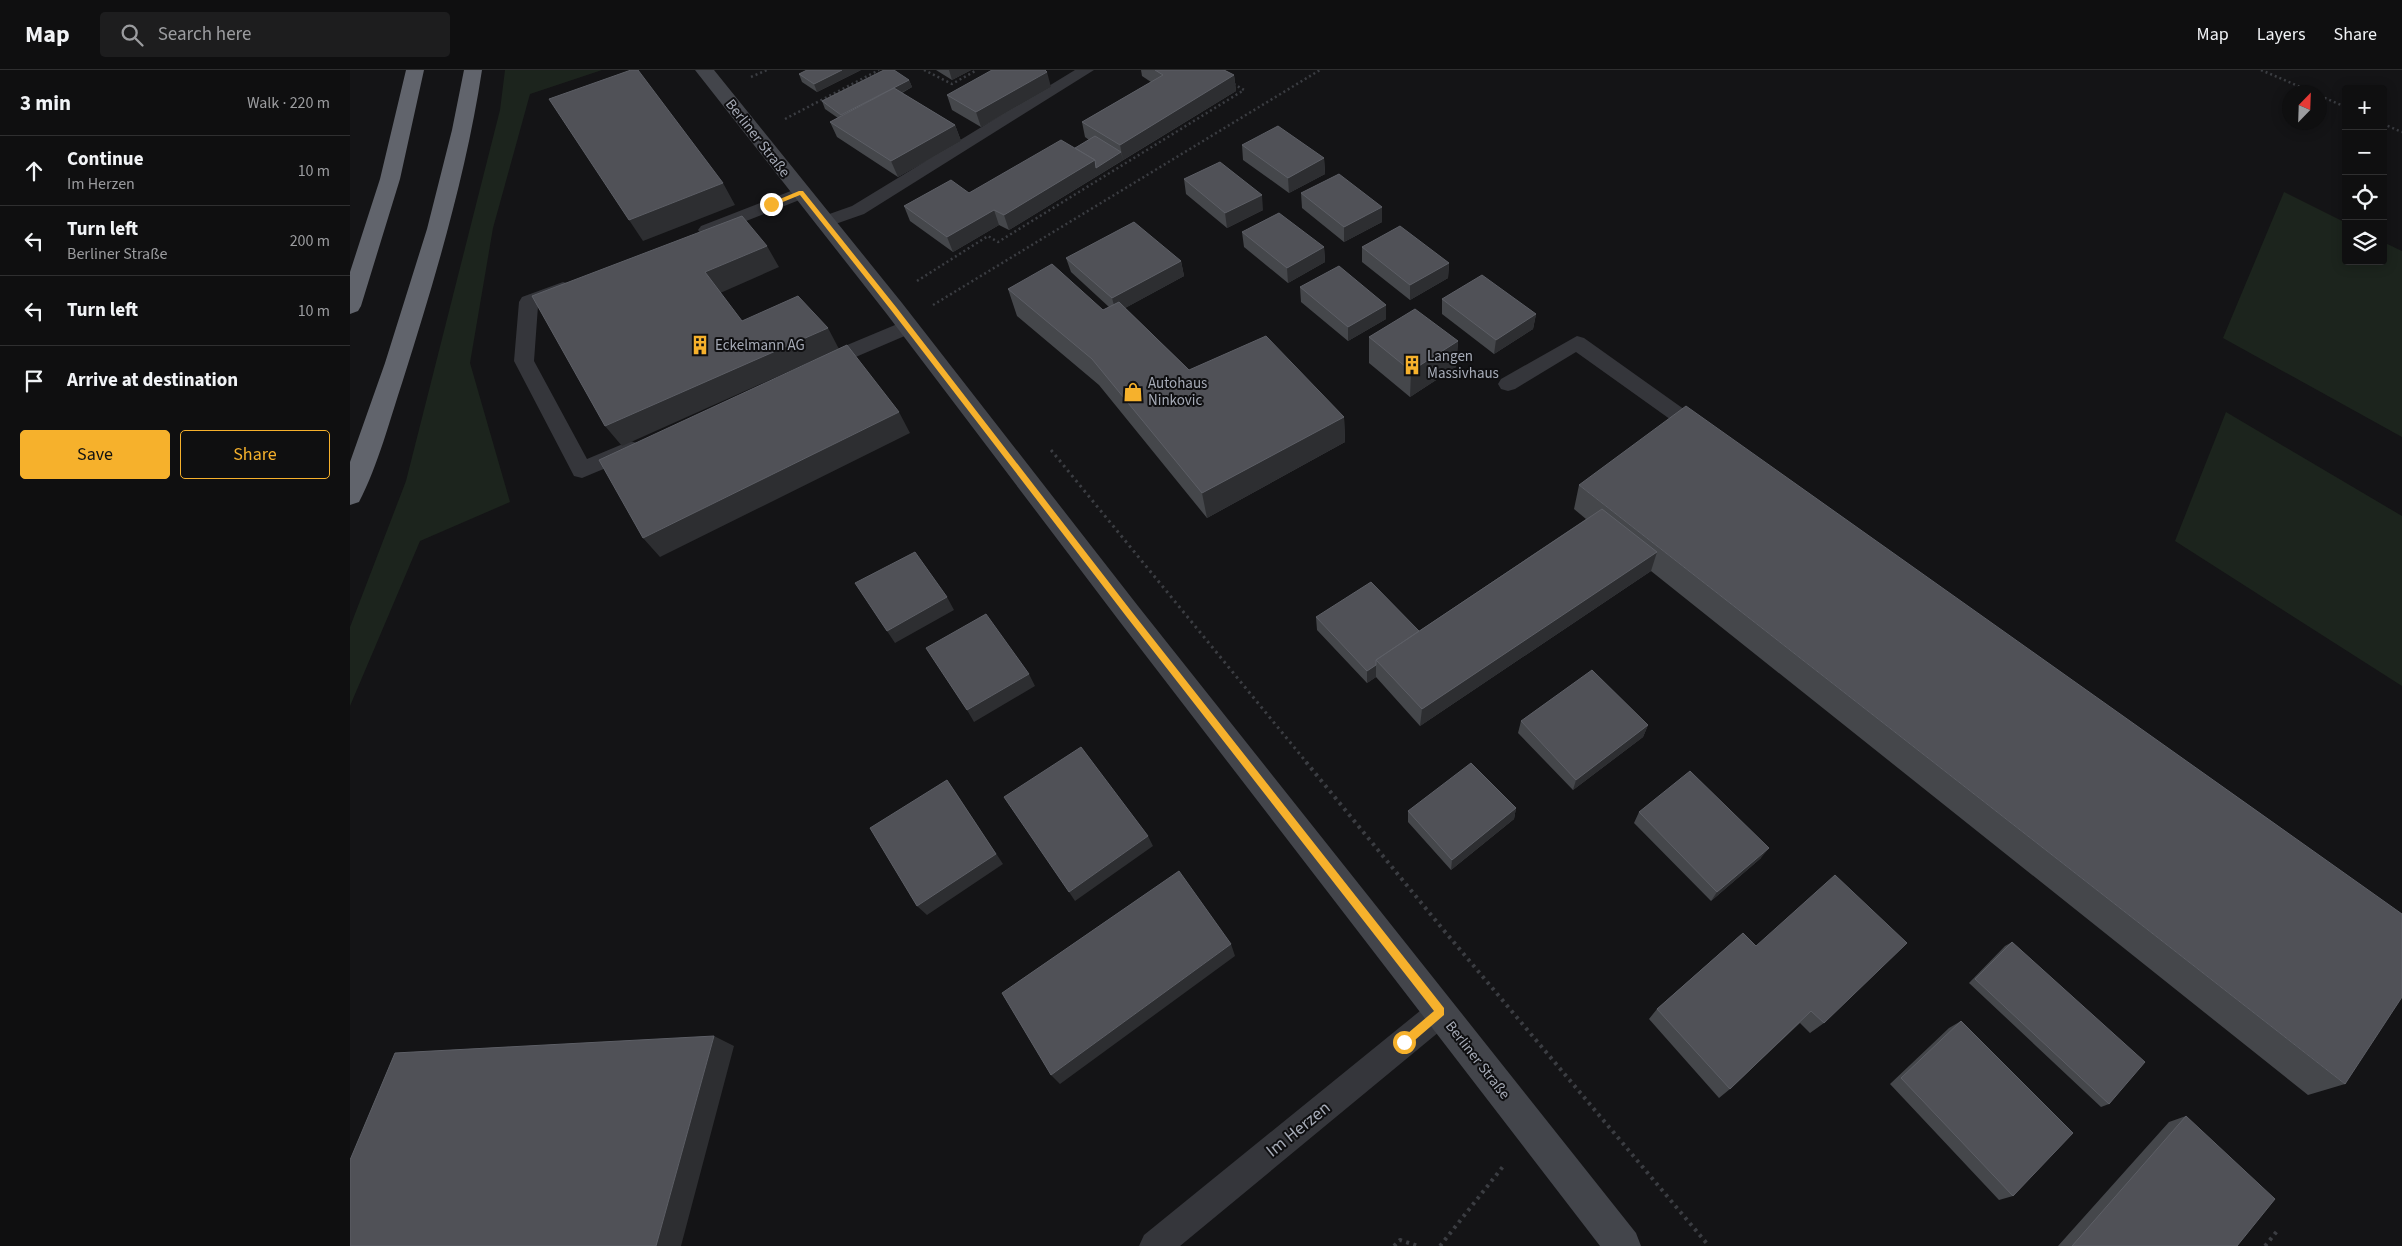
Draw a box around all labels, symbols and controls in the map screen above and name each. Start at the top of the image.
search box [100,12,450,57]
text: Map [25,17,70,52]
icon: search [118,21,146,49]
text: Search here [158,21,251,48]
text: Map [2197,22,2229,47]
text: Layers [2257,22,2306,47]
text: Share [2334,22,2377,47]
north arrow [2282,85,2327,130]
map controls [2342,85,2387,265]
button: + [2342,85,2387,130]
text: 3 min [20,88,71,118]
text: Walk · 220 m [247,92,330,114]
street label: Berliner Straße [720,95,795,182]
button: − [2342,130,2387,175]
text: Continue [67,146,144,173]
icon: ahead [20,157,48,185]
text: 10 m [298,160,330,182]
text: Im Herzen [67,173,135,195]
button: locate [2342,175,2387,220]
route end [760,193,783,216]
text: Turn left [67,216,138,243]
button: layers [2342,220,2387,265]
icon: left [20,227,48,255]
text: 200 m [290,230,330,252]
text: Berliner Straße [67,243,167,265]
icon: left [20,297,48,325]
text: Turn left [67,297,138,324]
text: 10 m [298,300,330,322]
building icon: Eckelmann AG [689,334,711,356]
place label: Eckelmann AG [715,335,805,356]
place label: Langen Massivhaus [1427,346,1499,384]
building icon: Langen Massivhaus [1401,354,1423,376]
icon: arrive [20,367,48,395]
text: Arrive at destination [67,367,238,394]
place label: Autohaus Ninkovic [1148,373,1207,411]
shop icon: Autohaus Ninkovic [1122,381,1144,403]
button: Save [20,430,170,479]
button: Share [180,430,330,479]
street label: Berliner Straße [1440,1017,1515,1104]
route start [1393,1031,1416,1054]
street label: Im Herzen [1261,1096,1336,1163]

